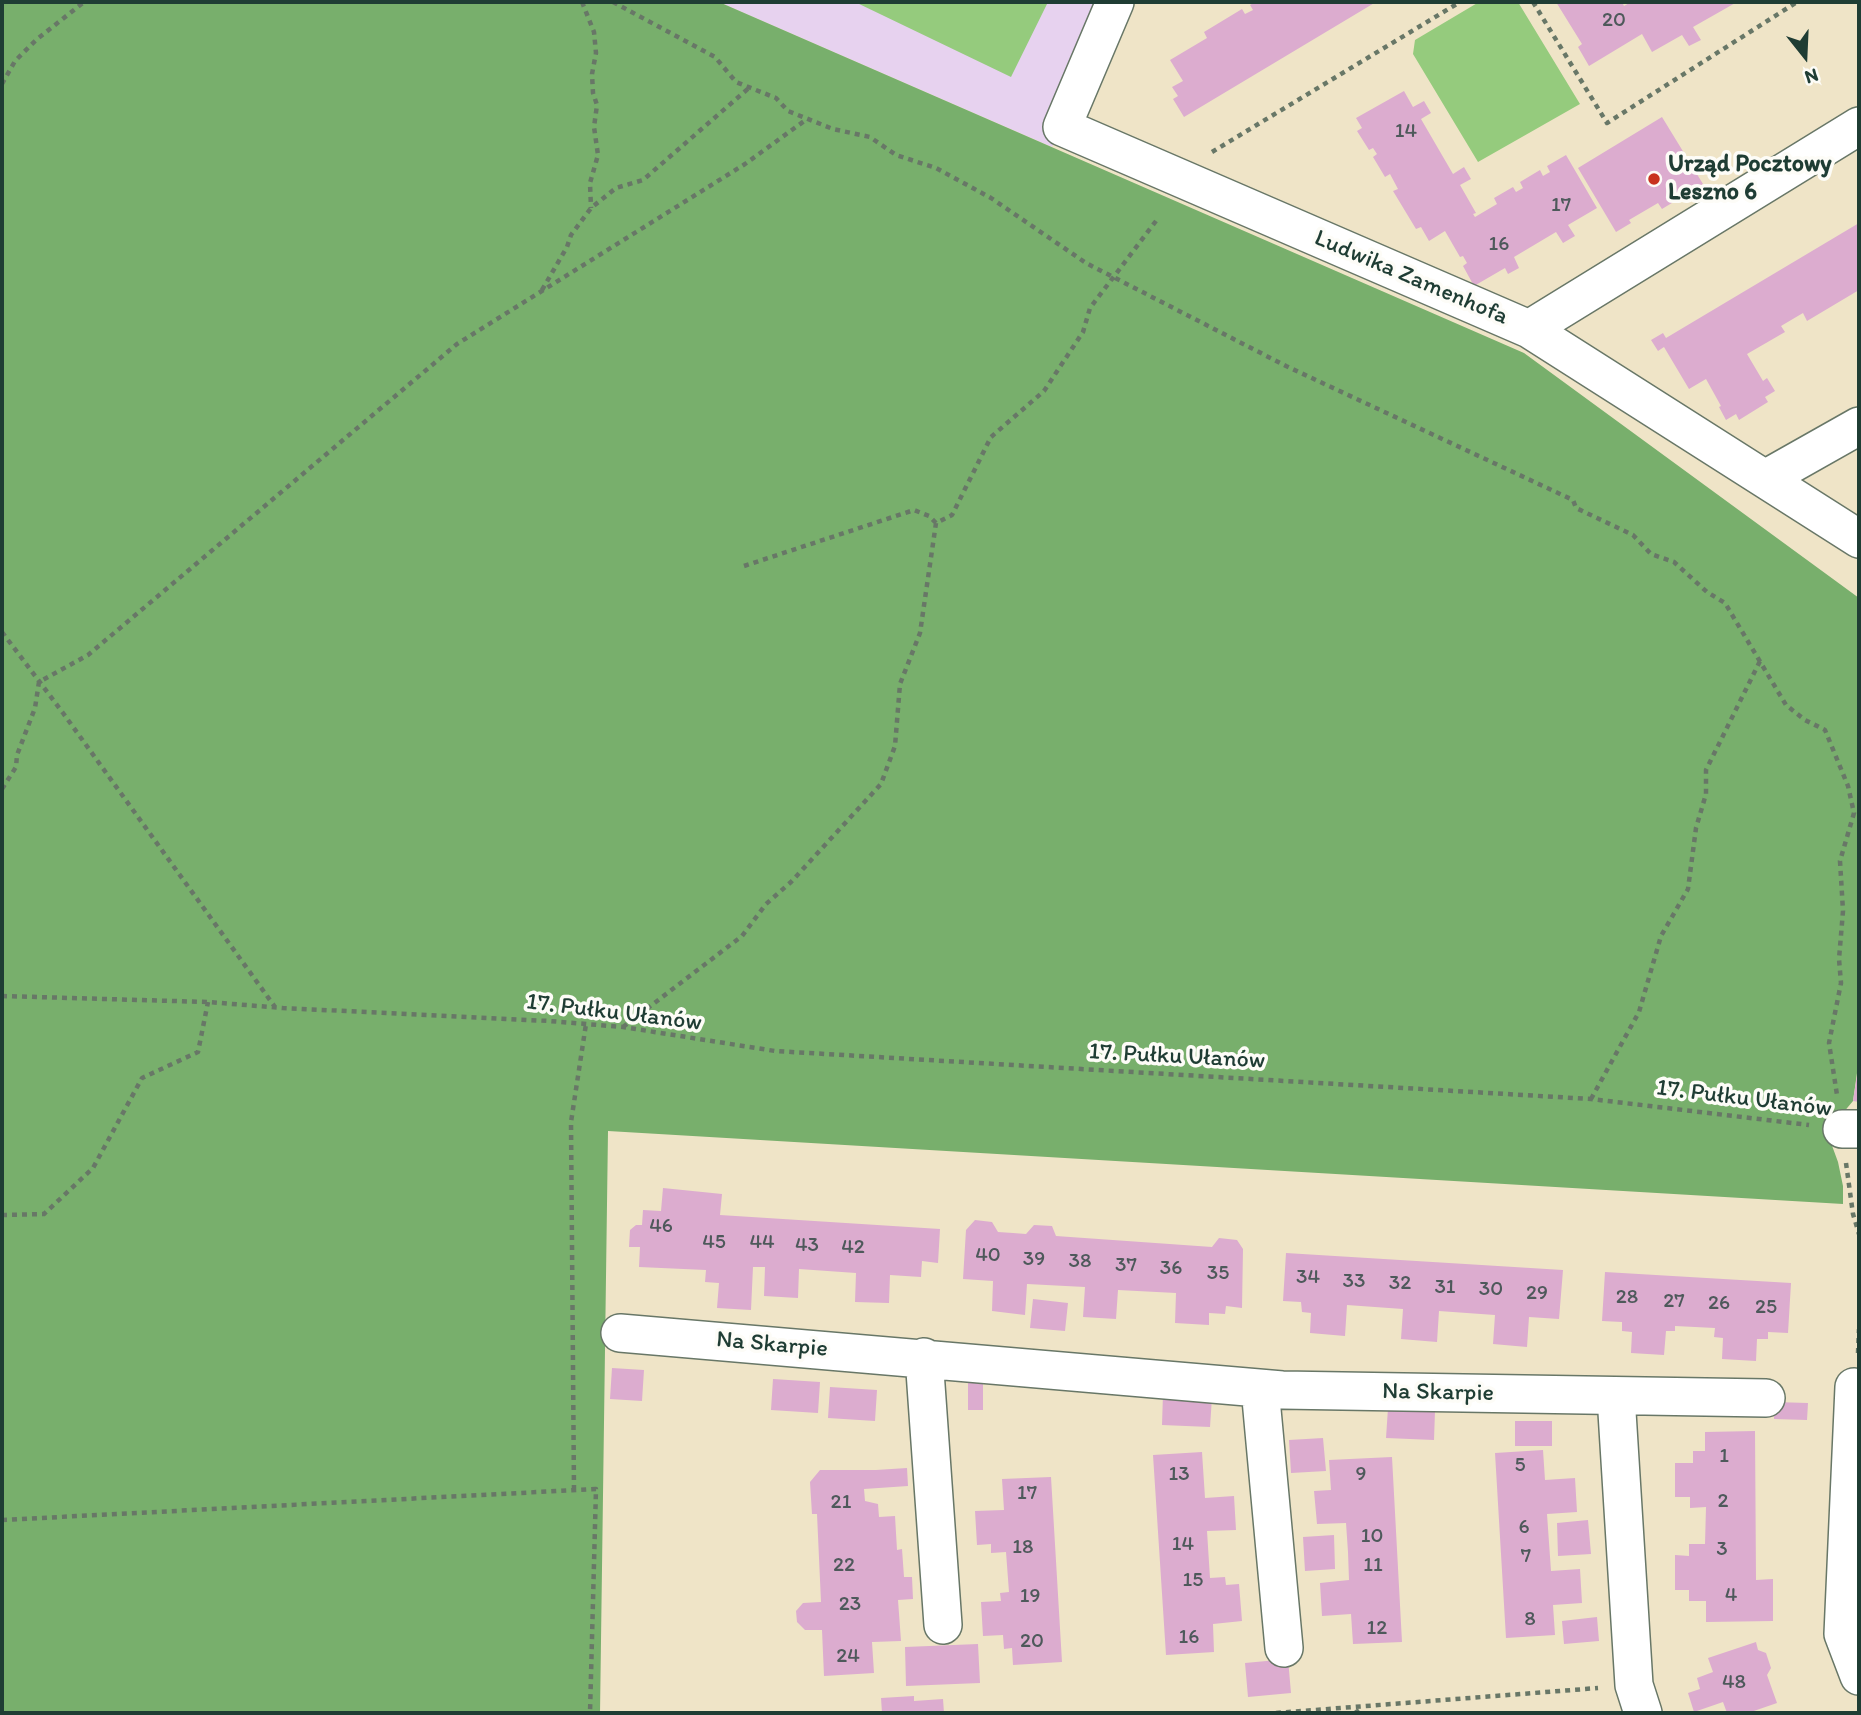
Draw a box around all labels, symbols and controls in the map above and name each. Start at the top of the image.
house number: 20 [1602,8,1626,34]
north arrow [1770,21,1840,91]
text: N [1802,64,1821,89]
house number: 14 [1395,119,1417,145]
place label: Urząd Pocztowy Leszno 6 [1668,151,1832,207]
marker: Urząd Pocztowy Leszno 6 [1646,171,1662,187]
house number: 17 [1551,193,1571,219]
street label: Ludwika Zamenhofa [1310,224,1512,332]
house number: 16 [1489,232,1509,258]
street label: 17. Pułku Ułanów [525,988,703,1038]
street label: 17. Pułku Ułanów [1088,1038,1266,1076]
street label: 17. Pułku Ułanów [1655,1074,1833,1124]
house number: 46 [649,1214,673,1240]
house number: 45 [702,1230,726,1256]
house number: 44 [749,1230,775,1256]
house number: 43 [795,1233,819,1259]
house number: 42 [841,1235,865,1261]
house number: 40 [975,1243,1001,1269]
house number: 39 [1023,1247,1045,1273]
house number: 38 [1069,1249,1091,1275]
house number: 37 [1115,1253,1137,1279]
house number: 36 [1160,1256,1182,1282]
house number: 35 [1207,1261,1229,1287]
house number: 34 [1296,1265,1320,1291]
house number: 33 [1343,1269,1365,1295]
house number: 32 [1389,1271,1411,1297]
house number: 31 [1434,1275,1456,1301]
house number: 30 [1479,1277,1503,1303]
house number: 29 [1526,1281,1548,1307]
house number: 28 [1616,1285,1638,1311]
house number: 27 [1663,1289,1685,1315]
house number: 26 [1708,1291,1730,1317]
house number: 25 [1755,1295,1777,1321]
street label: Na Skarpie [715,1326,829,1364]
street label: Na Skarpie [1382,1378,1494,1408]
house number: 1 [1719,1444,1729,1470]
house number: 5 [1514,1453,1526,1479]
house number: 13 [1168,1462,1190,1488]
house number: 9 [1356,1462,1366,1488]
house number: 17 [1017,1481,1037,1507]
house number: 2 [1717,1489,1729,1515]
house number: 21 [831,1490,851,1516]
house number: 6 [1518,1515,1530,1541]
house number: 10 [1361,1524,1383,1550]
house number: 14 [1172,1532,1194,1558]
house number: 18 [1012,1535,1034,1561]
house number: 3 [1716,1537,1728,1563]
house number: 7 [1521,1544,1531,1570]
house number: 22 [833,1553,855,1579]
house number: 11 [1363,1553,1383,1579]
house number: 15 [1183,1568,1203,1594]
house number: 4 [1725,1583,1737,1609]
house number: 19 [1020,1584,1040,1610]
house number: 23 [839,1592,861,1618]
house number: 8 [1524,1607,1536,1633]
house number: 12 [1367,1616,1387,1642]
house number: 16 [1179,1625,1199,1651]
house number: 20 [1020,1629,1044,1655]
house number: 24 [836,1644,860,1670]
house number: 48 [1722,1670,1746,1696]

